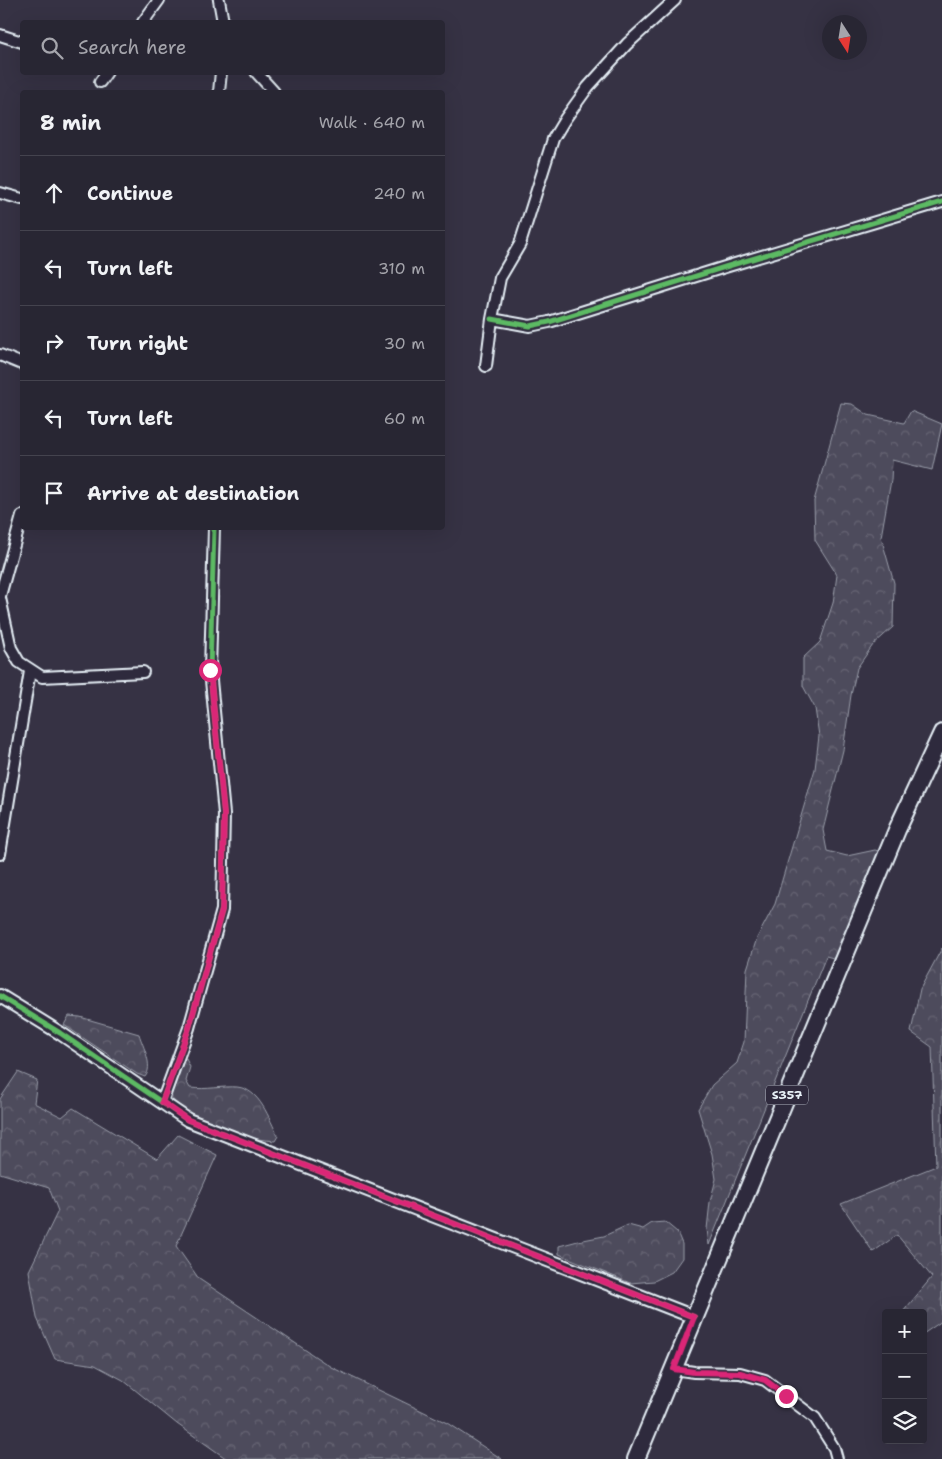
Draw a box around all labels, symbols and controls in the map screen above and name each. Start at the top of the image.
north arrow [822,15,867,60]
search box [20,20,445,75]
icon: search [38,34,66,62]
text: Search here [78,35,187,60]
text: 8 min [40,109,101,137]
text: Walk · 640 m [319,112,425,133]
icon: ahead [40,179,68,207]
text: Continue [87,181,173,206]
text: 240 m [373,183,425,204]
icon: left [40,254,68,282]
text: Turn left [87,256,173,281]
text: 310 m [378,258,425,279]
icon: right [40,329,68,357]
text: Turn right [87,331,188,356]
text: 30 m [384,333,425,354]
icon: left [40,404,68,432]
text: Turn left [87,406,173,431]
text: 60 m [384,408,425,429]
icon: arrive [40,479,68,507]
text: Arrive at destination [87,481,299,506]
route start [199,659,222,682]
road number: S357 [766,1086,808,1104]
map controls [882,1309,927,1444]
button: + [882,1309,927,1354]
button: − [882,1354,927,1399]
route end [775,1385,798,1408]
button: layers [882,1399,927,1444]

